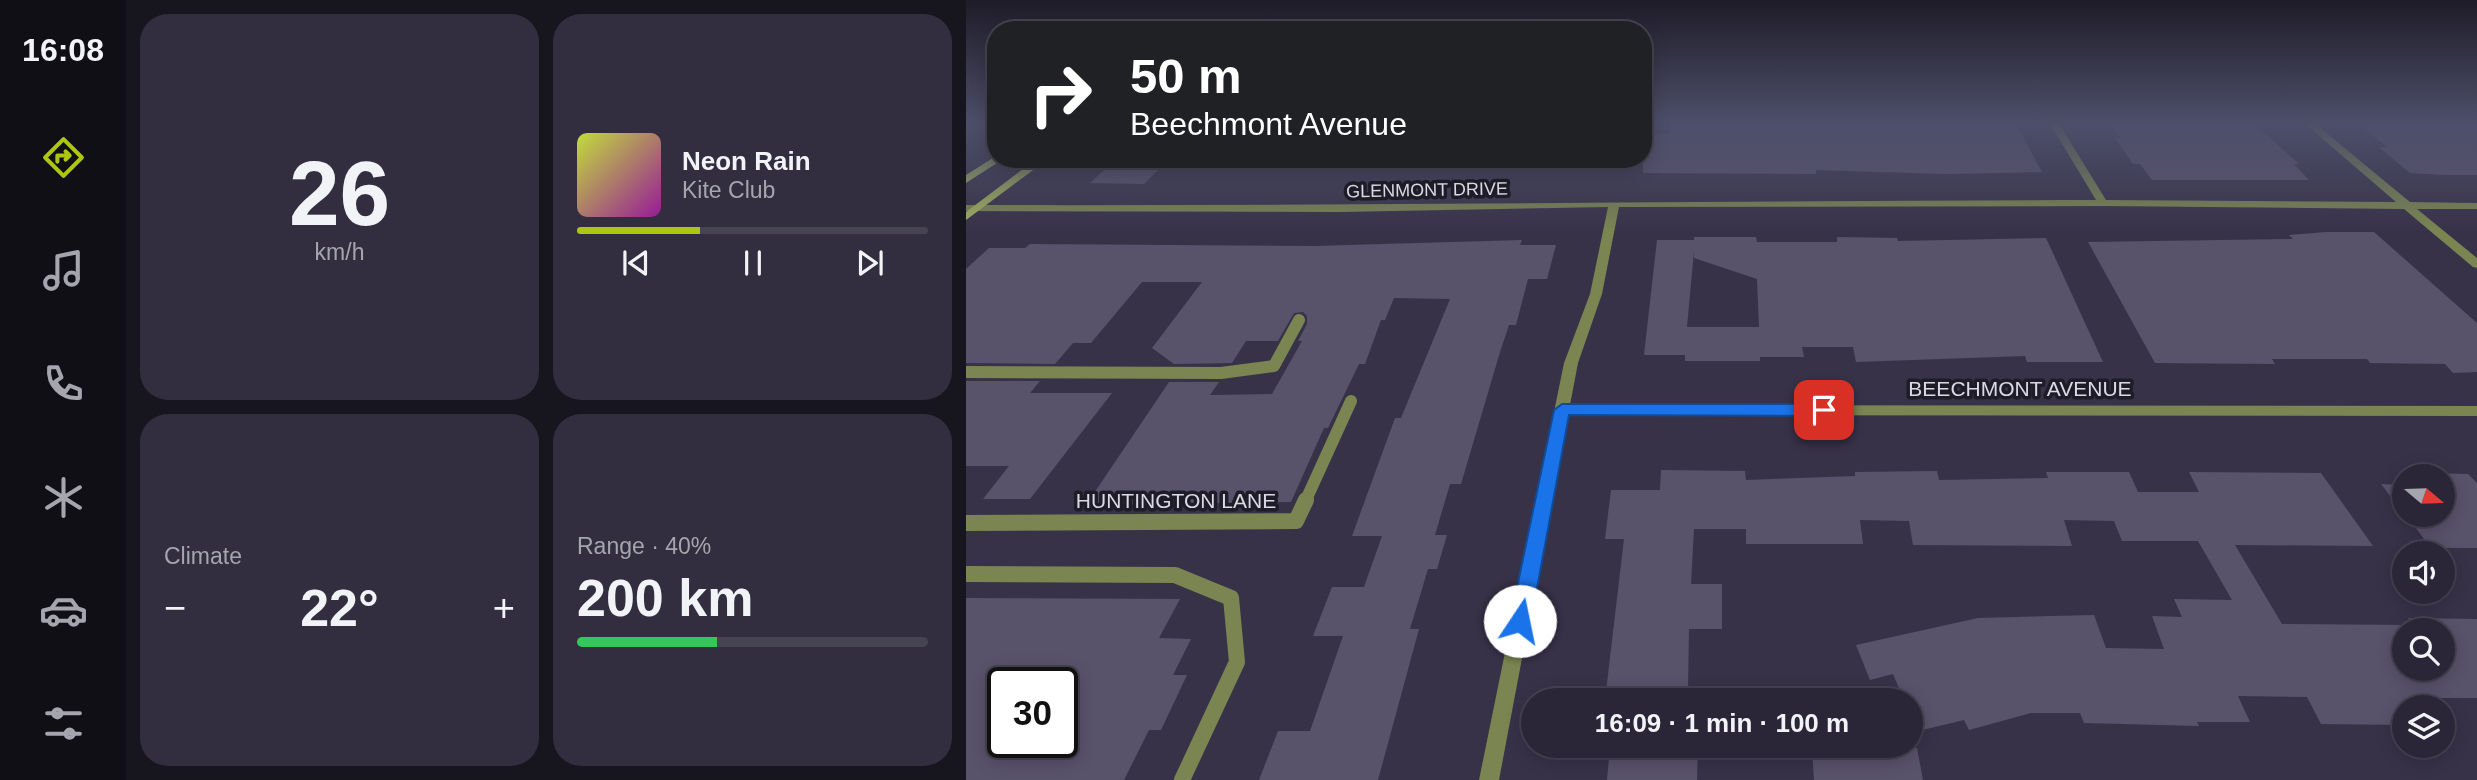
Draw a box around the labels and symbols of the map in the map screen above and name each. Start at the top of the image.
street label: GLENMONT DRIVE [1346,179,1508,201]
street label: BEECHMONT AVENUE [1908,377,2132,400]
pin [1794,380,1854,440]
north arrow [2392,464,2455,527]
street label: HUNTINGTON LANE [1076,489,1276,512]
position arrow [1483,584,1557,658]
speed limit sign: 30 [987,667,1078,758]

